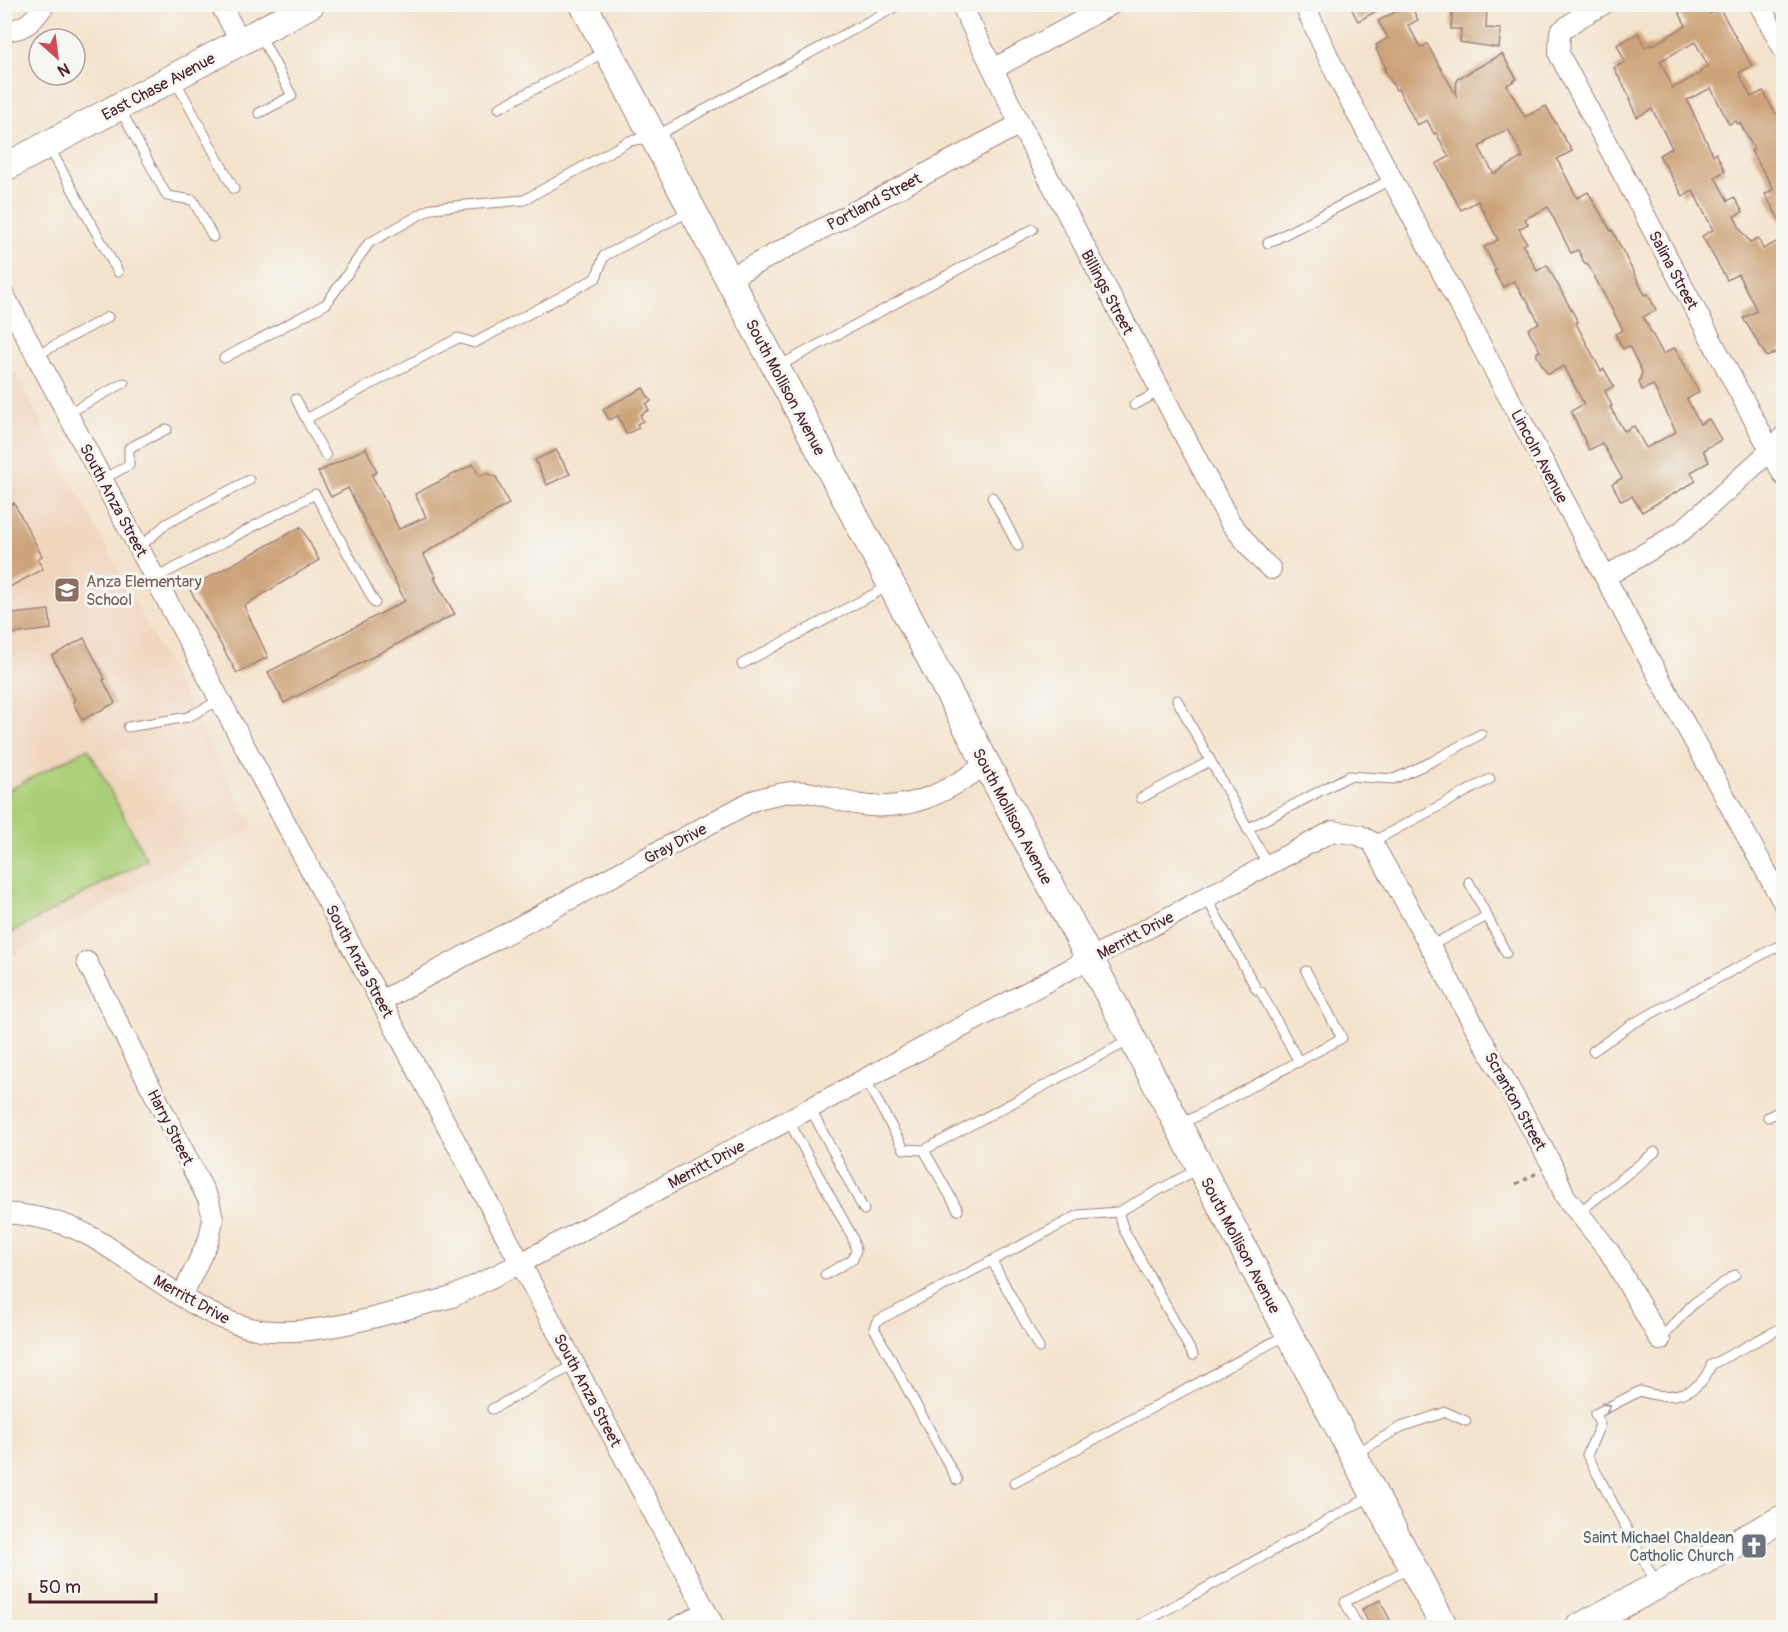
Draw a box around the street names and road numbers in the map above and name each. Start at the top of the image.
street label: East Chase Avenue [98,49,219,125]
street label: Portland Street [824,168,926,235]
street label: Salina Street [1644,228,1703,314]
street label: Billings Street [1076,247,1138,339]
street label: South Mollison Avenue [741,316,830,459]
street label: Lincoln Avenue [1506,406,1572,507]
street label: South Anza Street [75,440,152,561]
street label: South Mollison Avenue [968,745,1057,888]
street label: Gray Drive [641,819,710,869]
street label: South Anza Street [321,901,398,1022]
street label: Merritt Drive [1094,907,1177,964]
street label: Scranton Street [1480,1049,1551,1155]
street label: Harry Street [142,1086,198,1169]
street label: Merritt Drive [665,1136,748,1193]
street label: South Mollison Avenue [1196,1174,1285,1317]
street label: Merritt Drive [150,1271,233,1329]
street label: South Anza Street [549,1330,626,1451]

